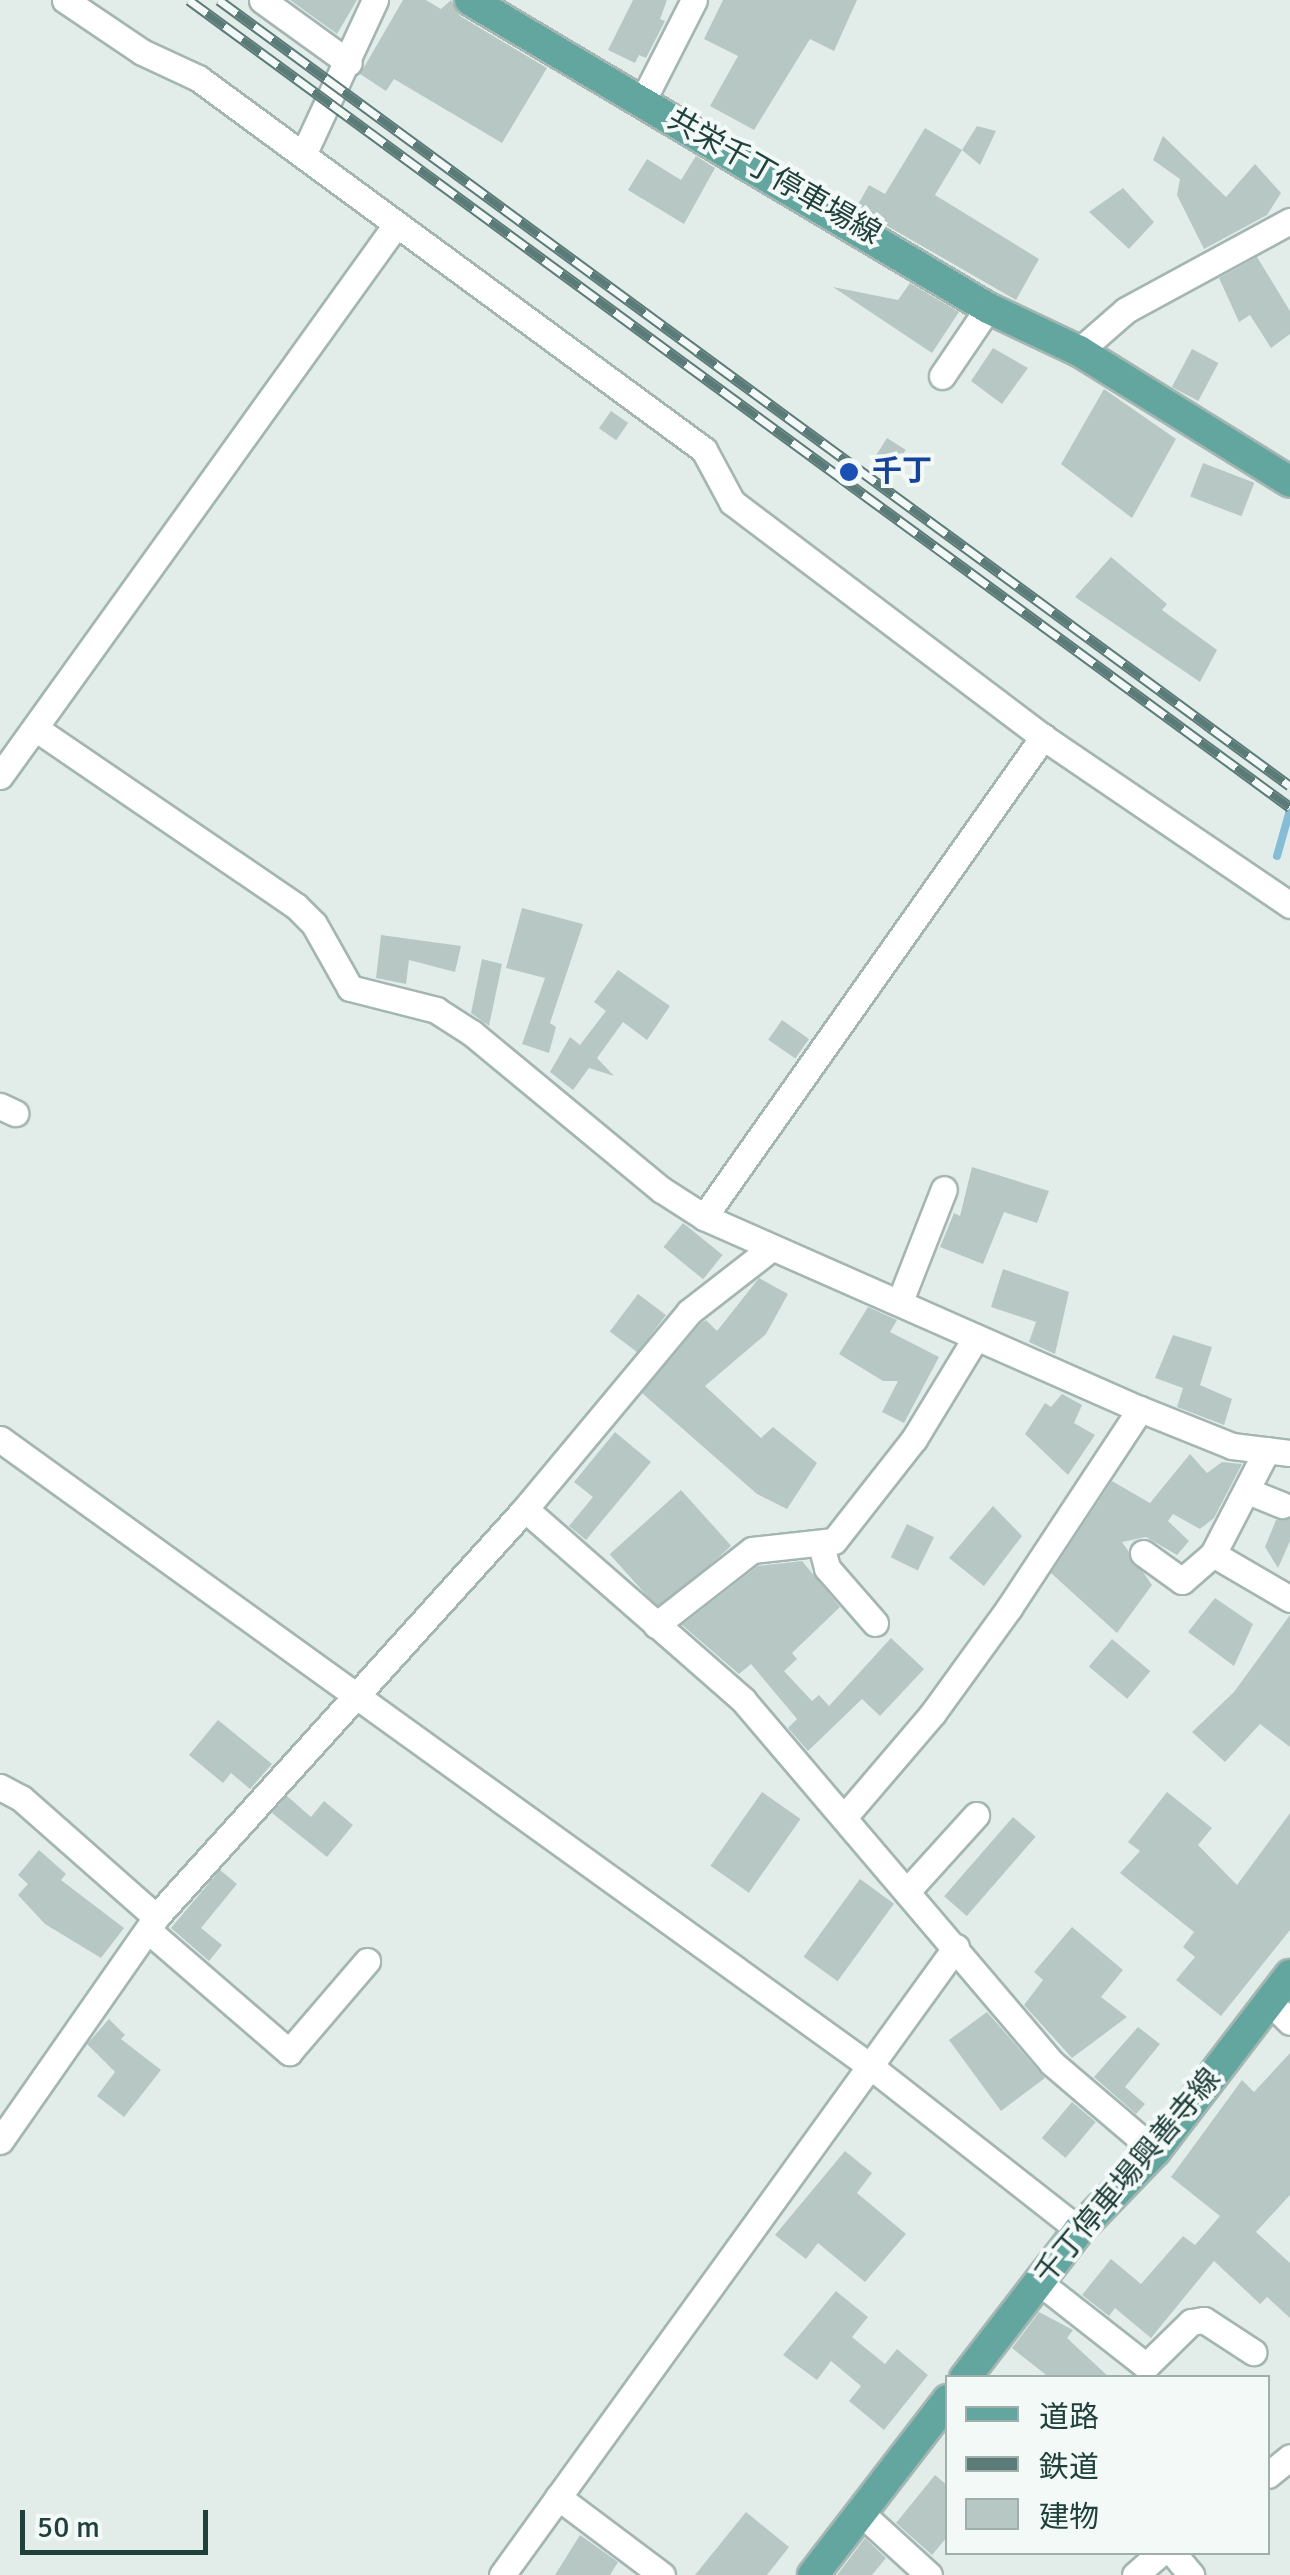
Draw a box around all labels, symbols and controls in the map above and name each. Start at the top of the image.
street label: 共栄千丁停車場線 [661,101,887,253]
place label: 千丁 [872,454,932,490]
marker: 千丁 [836,459,862,485]
street label: 千丁停車場興善寺線 [1027,2062,1229,2292]
legend [945,2375,1270,2555]
text: 道路 [1039,2399,1099,2436]
text: 鉄道 [1039,2449,1099,2486]
scale bar [25,2490,212,2552]
text: 建物 [1039,2499,1099,2536]
text: 50 m [37,2509,100,2546]

